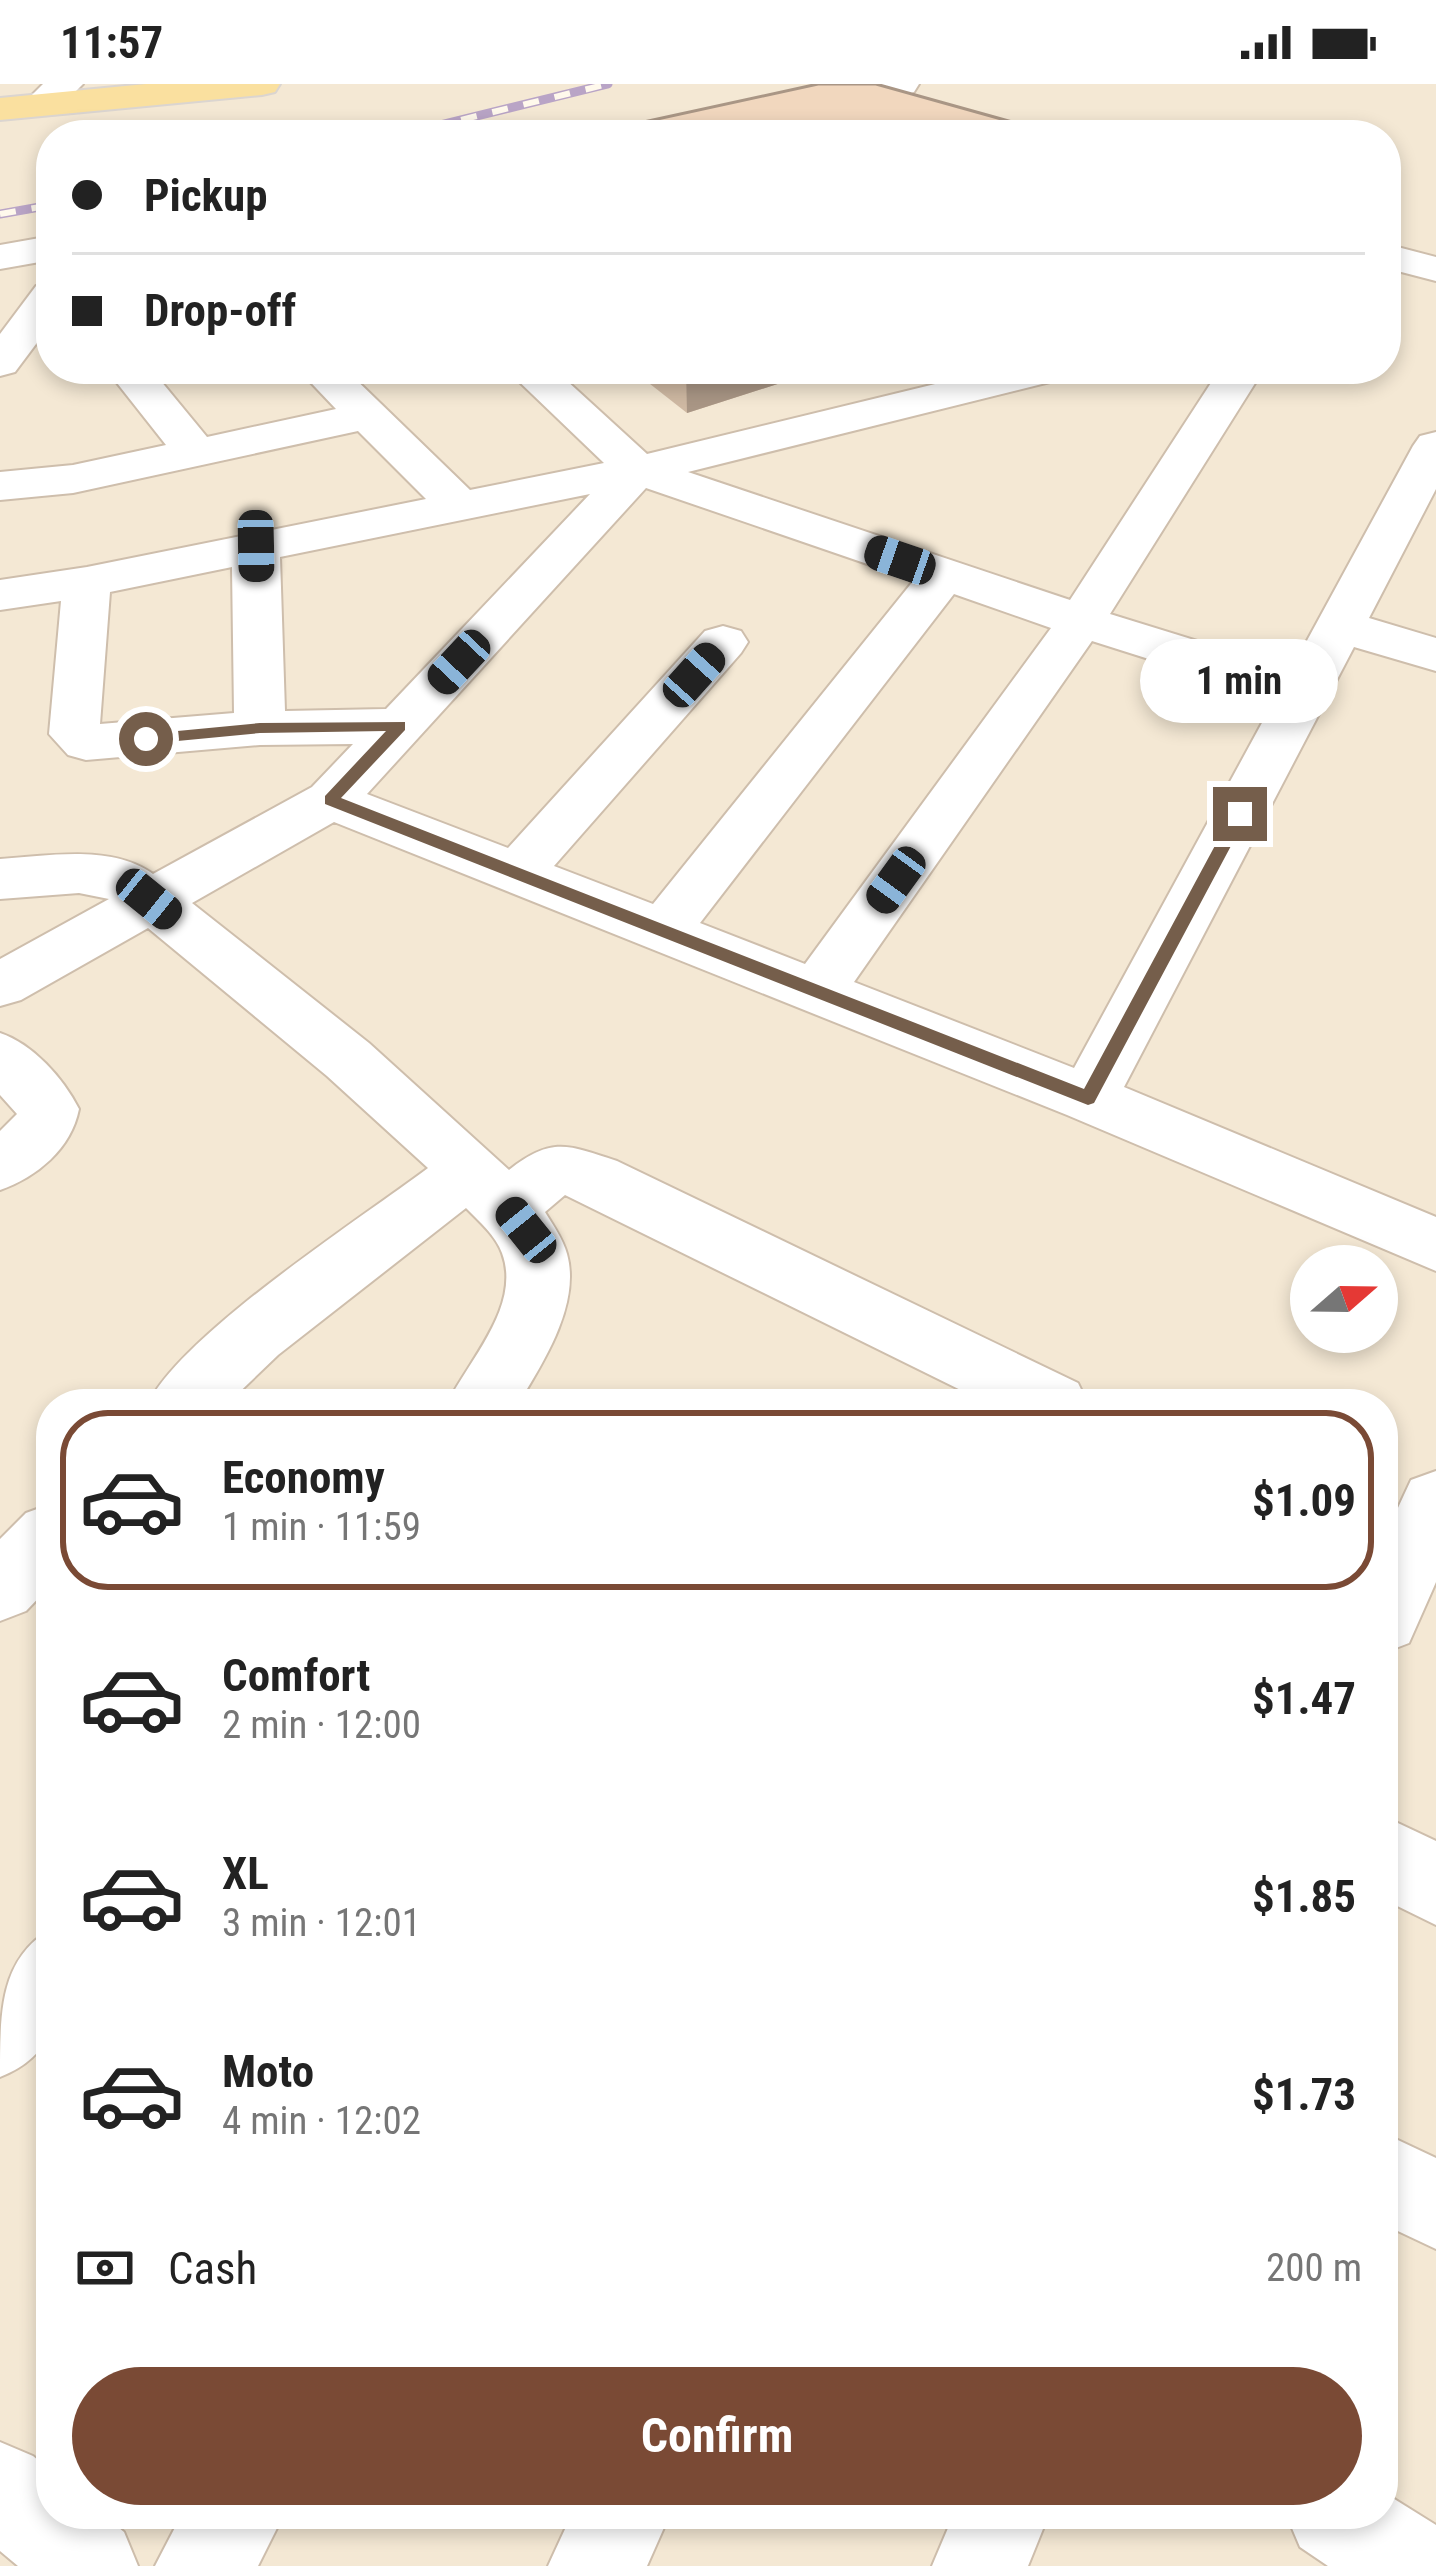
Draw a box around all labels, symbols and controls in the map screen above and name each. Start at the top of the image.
text: 11:57 [60,16,163,69]
text: Pickup [144,169,268,222]
text: Drop-off [144,284,296,337]
car [237,510,275,582]
car [860,531,940,589]
car [421,623,497,701]
car [657,636,731,714]
callout: 1 min [1141,640,1339,724]
text: 1 min [1196,658,1282,704]
route start [119,712,173,766]
route end [1213,787,1267,841]
car [860,840,932,920]
car [110,862,188,936]
car [489,1191,563,1269]
north arrow [1290,1245,1398,1353]
map controls [1290,1245,1398,1353]
icon: car [78,1446,186,1554]
text: Economy [222,1451,385,1504]
text: $1.09 [1252,1474,1356,1527]
text: 1 min · 11:59 [222,1504,421,1550]
icon: car [78,1644,186,1752]
text: Comfort [222,1649,370,1702]
text: $1.47 [1252,1672,1356,1725]
text: 2 min · 12:00 [222,1702,421,1748]
icon: car [78,1842,186,1950]
text: XL [222,1847,269,1900]
text: $1.85 [1252,1870,1356,1923]
text: 3 min · 12:01 [222,1900,421,1946]
icon: car [78,2040,186,2148]
text: Moto [222,2045,314,2098]
text: $1.73 [1252,2068,1356,2121]
text: 4 min · 12:02 [222,2098,421,2144]
icon: cash [72,2235,138,2301]
text: Cash [168,2242,257,2295]
text: 200 m [1266,2245,1362,2291]
button: Confirm [72,2367,1362,2505]

